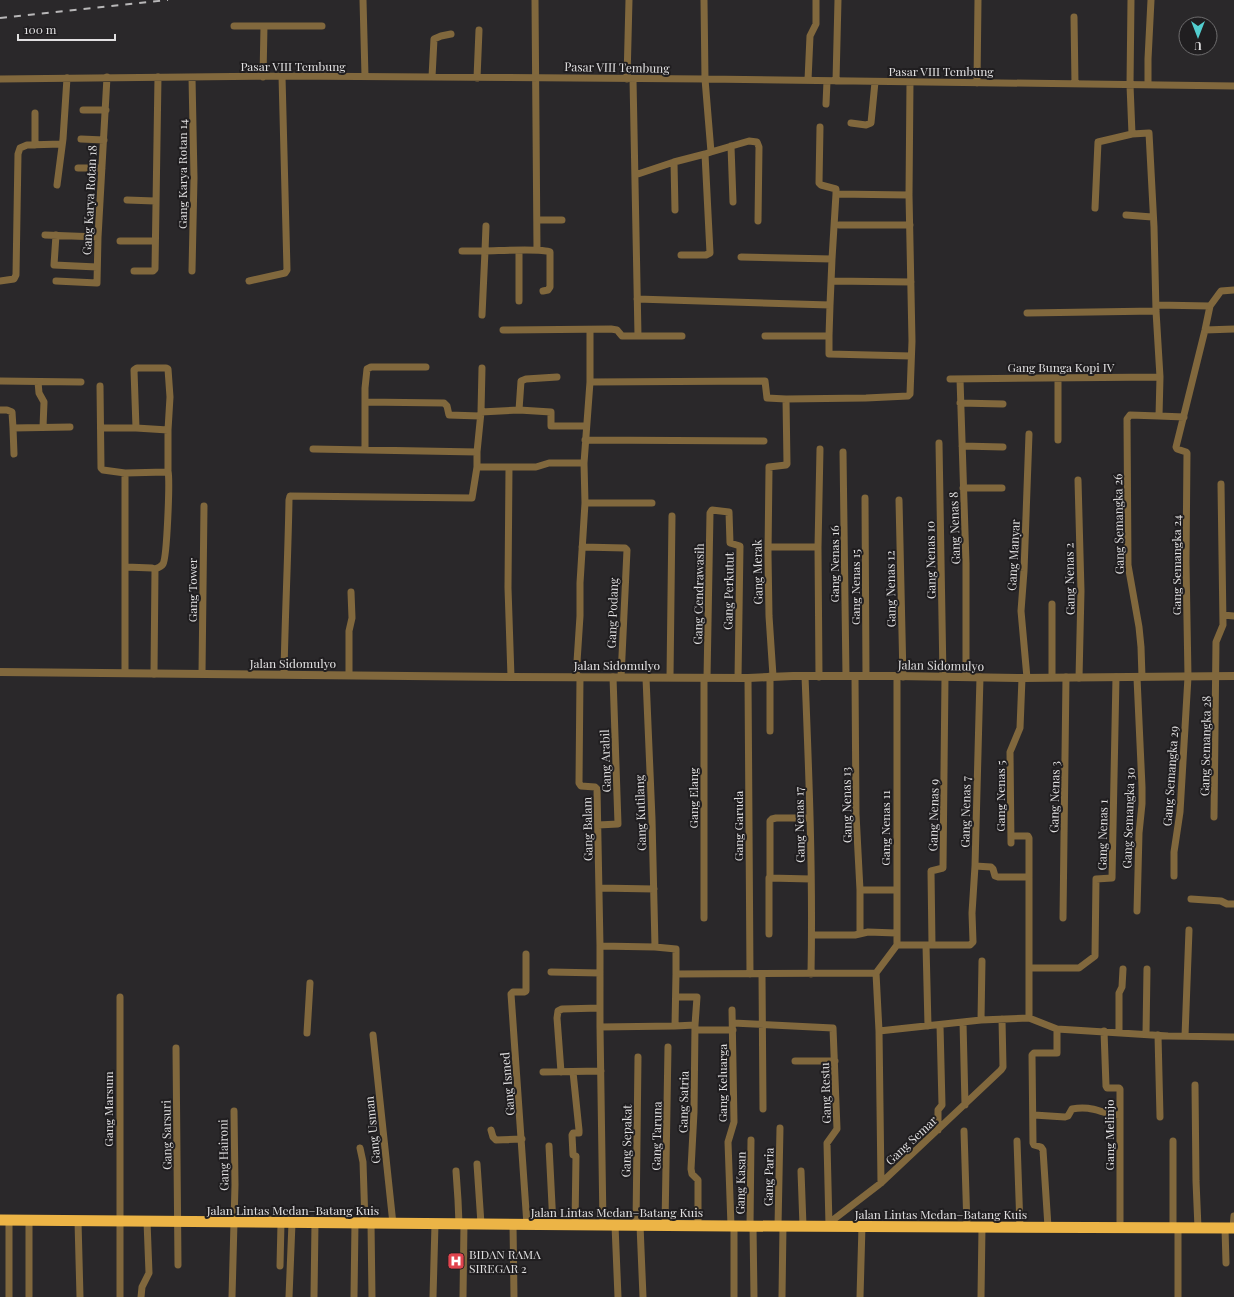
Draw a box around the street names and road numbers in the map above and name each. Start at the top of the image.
street label: Pasar VIII Tembung [240,58,346,74]
street label: Pasar VIII Tembung [564,58,670,76]
street label: Pasar VIII Tembung [888,63,994,79]
street label: Gang Karya Rotan 14 [174,119,190,229]
street label: Gang Karya Rotan 18 [78,145,100,255]
street label: Gang Bunga Kopi IV [1008,359,1115,375]
street label: Gang Semangka 26 [1109,474,1127,574]
street label: Gang Nenas 8 [945,491,963,565]
street label: Gang Semangka 24 [1168,515,1184,615]
street label: Gang Manyar [1003,518,1023,591]
street label: Gang Nenas 10 [921,521,939,599]
street label: Gang Nenas 16 [826,525,842,603]
street label: Gang Merak [748,539,766,605]
street label: Gang Nenas 2 [1060,542,1078,615]
street label: Gang Cendrawasih [689,543,707,645]
street label: Gang Nenas 15 [847,549,863,625]
street label: Gang Nenas 12 [881,550,899,628]
street label: Gang Perkutut [719,551,737,630]
street label: Gang Tower [184,557,200,622]
street label: Gang Podang [603,577,621,649]
street label: Jalan Sidomulyo [249,655,337,671]
street label: Jalan Sidomulyo [897,656,985,674]
street label: Jalan Sidomulyo [573,657,661,673]
street label: Gang Semangka 28 [1196,696,1214,796]
street label: Gang Semangka 29 [1159,725,1181,827]
street label: Gang Arabil [596,729,614,793]
street label: Gang Nenas 5 [992,760,1008,832]
street label: Gang Nenas 3 [1045,761,1063,833]
street label: Gang Elang [685,767,701,828]
street label: Gang Nenas 13 [837,767,855,843]
street label: Gang Semangka 30 [1118,767,1138,869]
street label: Gang Kutilang [631,774,649,851]
street label: Gang Nenas 7 [956,776,974,848]
street label: Gang Nenas 9 [924,779,942,851]
street label: Gang Nenas 17 [790,787,808,863]
street label: Gang Nenas 11 [877,790,893,866]
street label: Gang Garuda [730,791,746,861]
street label: Gang Balam [578,796,596,861]
street label: Gang Nenas 1 [1093,799,1111,871]
street label: Gang Keluarga [714,1044,730,1122]
street label: Gang Ismed [496,1052,518,1116]
street label: Gang Restu [816,1062,834,1124]
street label: Gang Marsum [100,1071,116,1147]
street label: Gang Satria [674,1071,692,1133]
street label: Gang Usman [361,1095,383,1165]
street label: Gang Melinjo [1101,1099,1117,1170]
street label: Gang Sarsuri [157,1100,175,1170]
street label: Gang Taruna [647,1101,665,1171]
street label: Gang Sepakat [617,1104,635,1178]
street label: Gang Semar [882,1111,941,1168]
street label: Gang Haironi [214,1119,232,1191]
street label: Gang Paria [759,1148,777,1206]
street label: Gang Kasan [731,1151,749,1215]
street label: Jalan Lintas Medan–Batang Kuis [206,1202,379,1218]
street label: Jalan Lintas Medan–Batang Kuis [530,1204,703,1220]
street label: Jalan Lintas Medan–Batang Kuis [854,1206,1027,1222]

